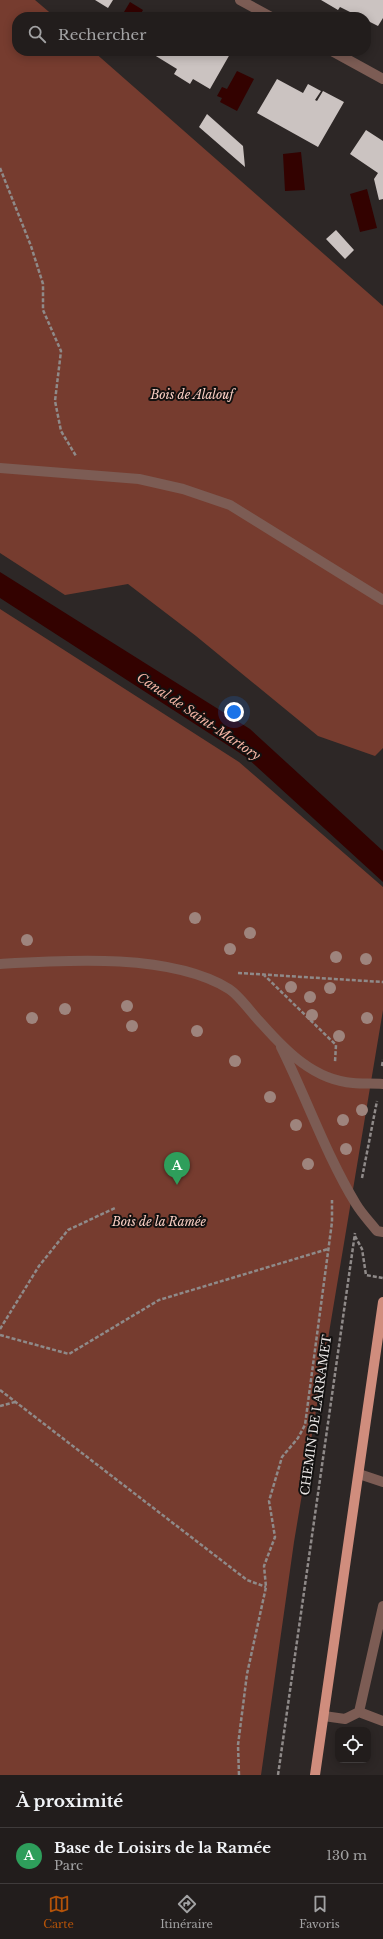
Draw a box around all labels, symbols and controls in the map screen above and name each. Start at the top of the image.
search box [12,12,371,56]
icon: search [26,23,48,45]
text: Rechercher [58,25,146,44]
park label: Bois de Alalouf [150,387,236,402]
water label: Canal de Saint-Martory [134,669,264,764]
your location [224,702,244,722]
pin: A [164,1152,190,1185]
park label: Bois de la Ramée [111,1214,206,1229]
street label: CHEMIN DE LARRAMET [297,1333,334,1496]
map controls [335,1727,371,1763]
button: locate [335,1727,371,1763]
text: À proximité [16,1791,123,1812]
text: Base de Loisirs de la Ramée [54,1838,271,1857]
text: A [24,1847,34,1864]
text: 130 m [326,1847,367,1864]
text: Parc [54,1857,83,1874]
tab: Carte [43,1893,74,1931]
tab: Itinéraire [160,1893,213,1931]
tab: Favoris [299,1893,340,1931]

